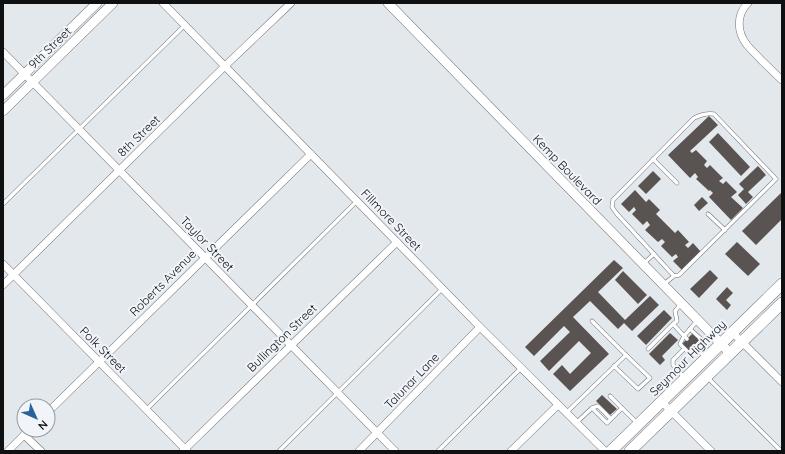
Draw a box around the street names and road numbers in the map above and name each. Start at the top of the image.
street label: 9th Street [25,24,74,72]
street label: 8th Street [114,112,163,160]
street label: Kemp Boulevard [530,131,605,208]
street label: Fillmore Street [358,186,425,254]
street label: Taylor Street [177,213,237,274]
street label: Roberts Avenue [126,246,199,319]
street label: Bullington Street [244,300,320,375]
street label: Seymour Highway [646,316,729,399]
street label: Polk Street [77,323,130,376]
street label: Talunar Lane [381,349,442,412]

